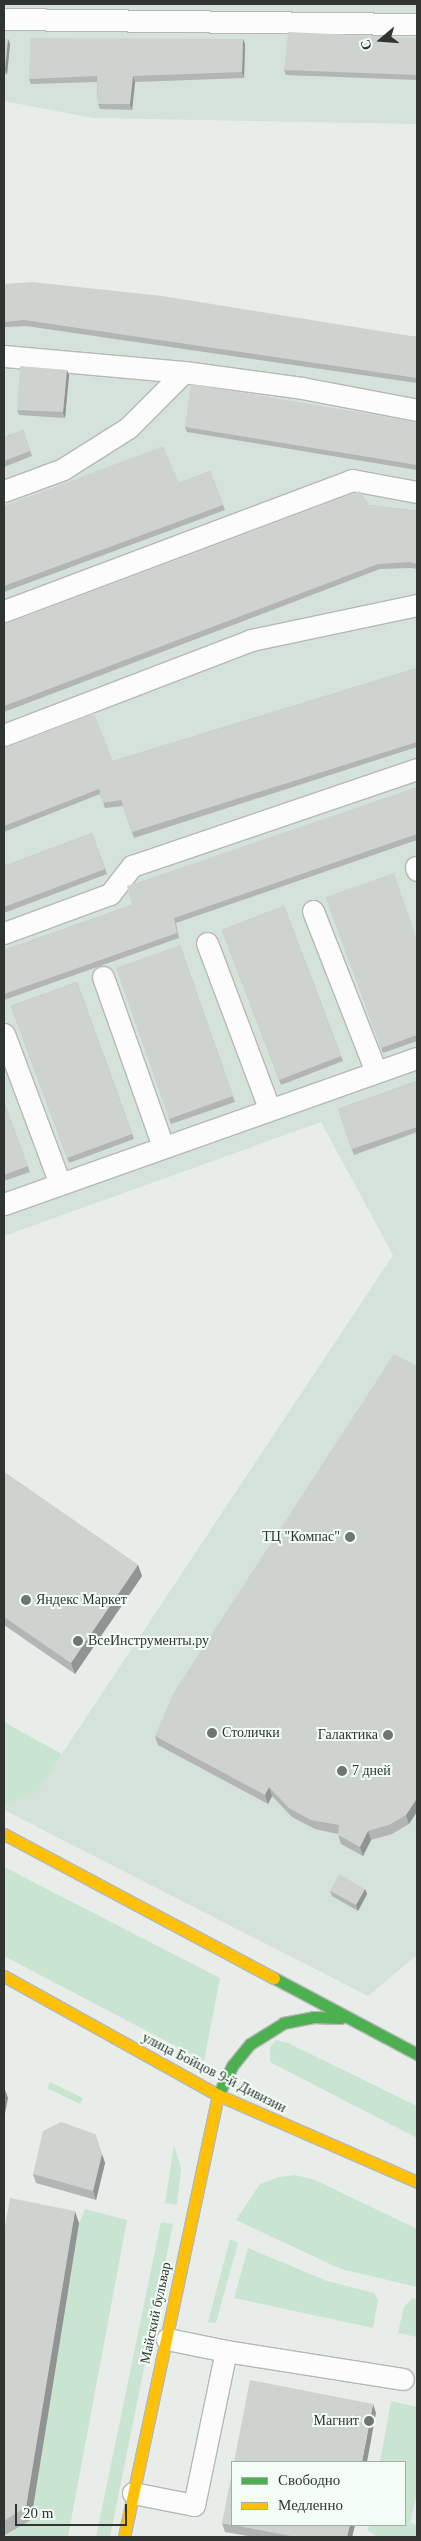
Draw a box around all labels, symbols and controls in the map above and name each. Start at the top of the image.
north arrow [356,15,406,65]
text: С [358,38,375,52]
place label: ТЦ "Компас" [262,1529,340,1545]
marker: ТЦ "Компас" [344,1531,356,1543]
place label: Яндекс Маркет [36,1592,127,1608]
marker: Яндекс Маркет [20,1594,32,1606]
place label: ВсеИнструменты.ру [88,1633,209,1649]
marker: ВсеИнструменты.ру [72,1635,84,1647]
place label: Столички [222,1725,280,1741]
marker: Столички [206,1727,218,1739]
place label: Галактика [318,1727,378,1743]
marker: Галактика [382,1729,394,1741]
place label: 7 дней [352,1763,391,1779]
marker: 7 дней [336,1765,348,1777]
street label: улица Бойцов 9-й Дивизии [139,2029,289,2117]
street label: Майский бульвар [137,2261,175,2365]
place label: Магнит [313,2413,359,2429]
marker: Магнит [363,2415,375,2427]
legend [231,2461,406,2526]
text: Свободно [278,2472,340,2488]
scale bar [18,2494,130,2526]
text: Медленно [278,2497,343,2513]
text: 20 m [23,2505,53,2521]

